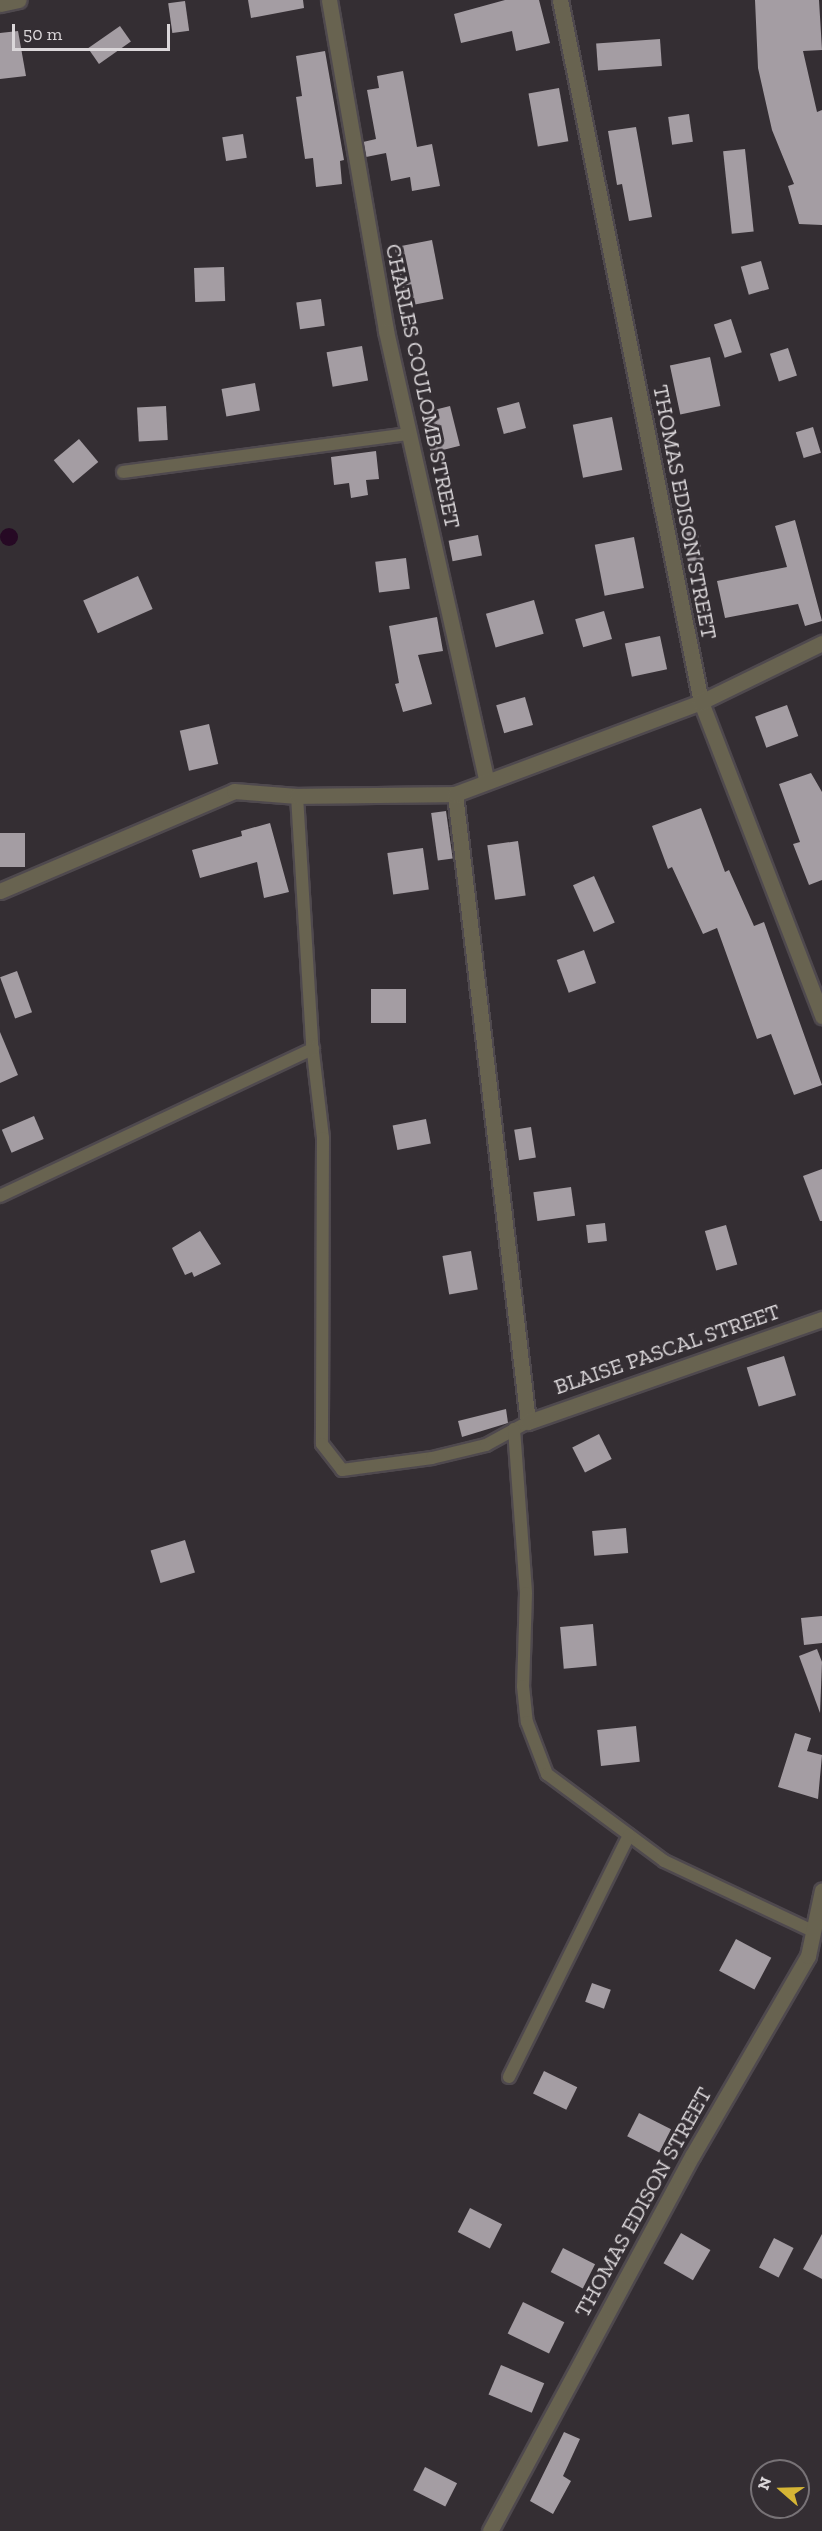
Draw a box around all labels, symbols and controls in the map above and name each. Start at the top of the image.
scale bar [15,12,172,50]
text: 50 m [23,23,62,45]
street label: CHARLES COULOMB STREET [380,241,466,531]
street label: THOMAS EDISON STREET [647,383,723,641]
street label: BLAISE PASCAL STREET [550,1298,784,1400]
street label: THOMAS EDISON STREET [569,2083,717,2321]
north arrow [750,2459,810,2519]
text: N [753,2474,776,2492]

